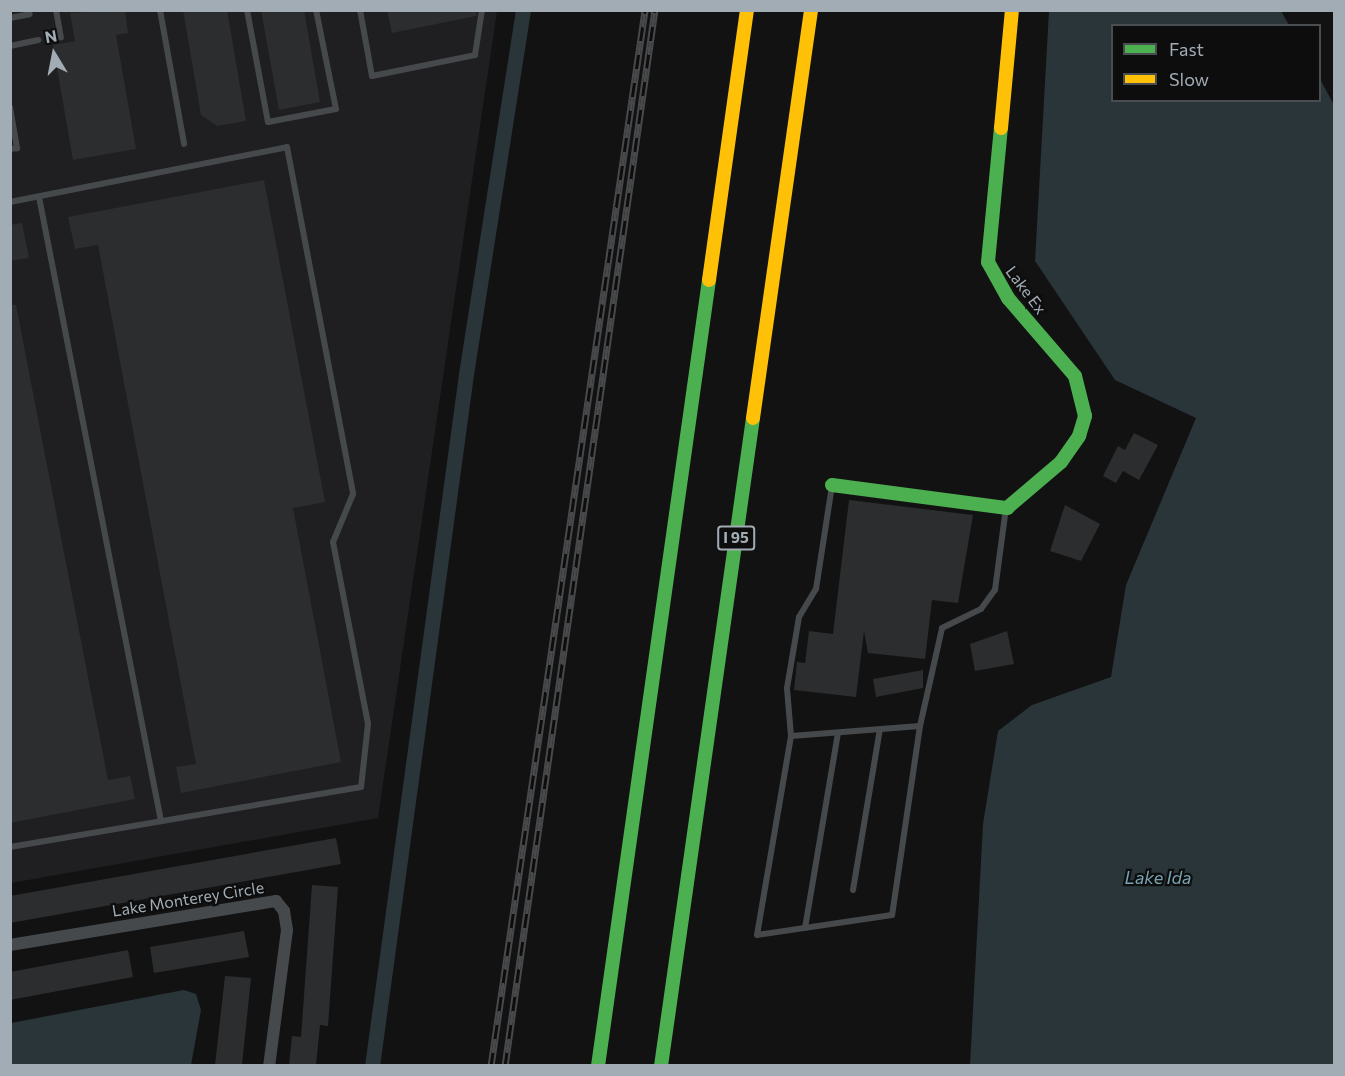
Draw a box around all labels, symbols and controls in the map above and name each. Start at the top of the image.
north arrow [24,24,84,84]
legend [1111,24,1321,102]
text: N [43,25,58,46]
text: Fast [1169,38,1204,60]
text: Slow [1169,68,1209,90]
street label: Lake Ex [1002,262,1050,318]
road number: I 95 [716,526,756,550]
water label: Lake Ida [1125,866,1191,888]
street label: Lake Monterey Circle [111,878,265,920]

